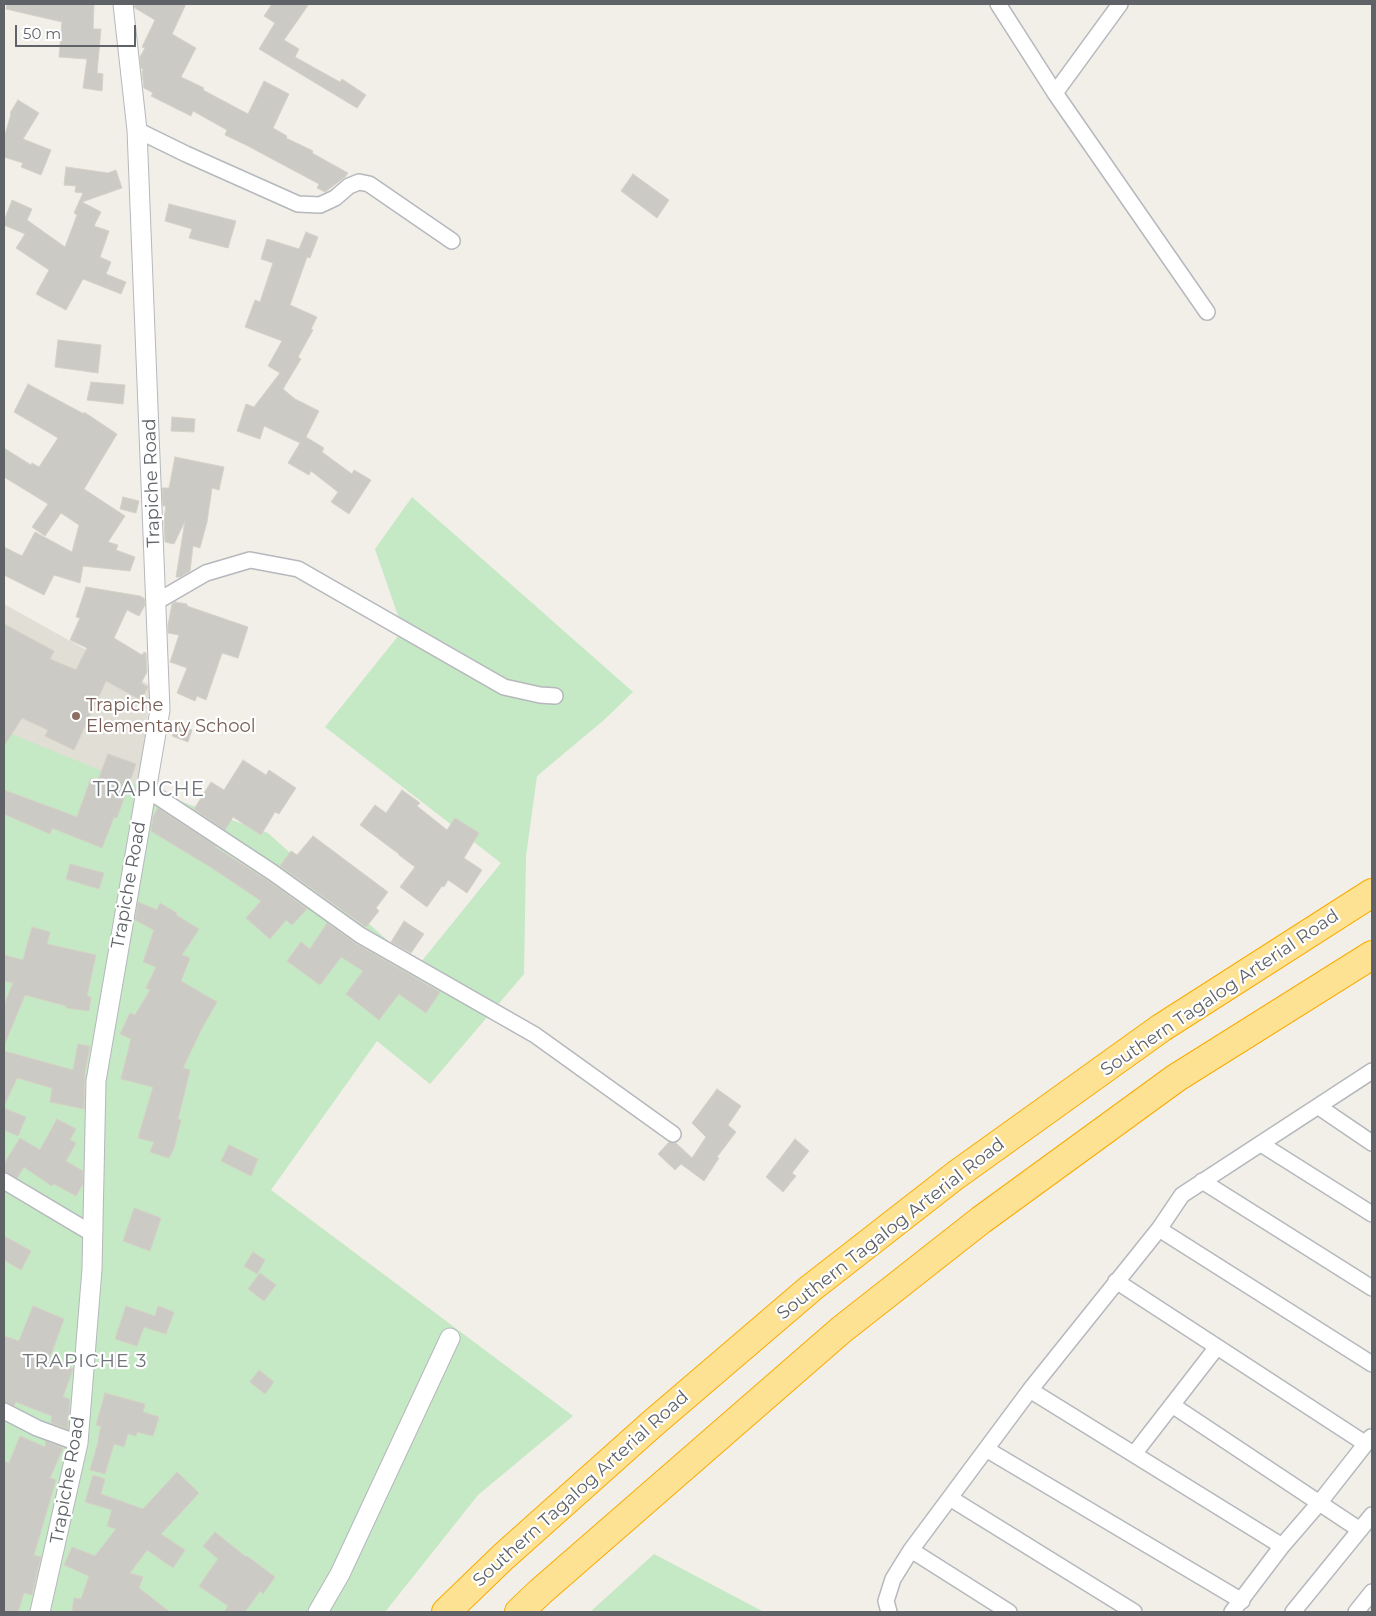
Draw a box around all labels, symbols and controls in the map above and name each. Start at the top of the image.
scale bar [18,15,139,47]
text: 50 m [23,24,61,43]
street label: Trapiche Road [139,418,165,548]
place label: Trapiche Elementary School [86,695,256,738]
marker: Trapiche Elementary School [70,710,82,722]
district label: TRAPICHE [92,778,206,802]
street label: Trapiche Road [107,820,151,950]
street label: Southern Tagalog Arterial Road [1097,905,1343,1081]
street label: Southern Tagalog Arterial Road [773,1133,1009,1325]
district label: TRAPICHE 3 [21,1350,149,1372]
street label: Southern Tagalog Arterial Road [469,1386,693,1592]
street label: Trapiche Road [46,1415,90,1545]

